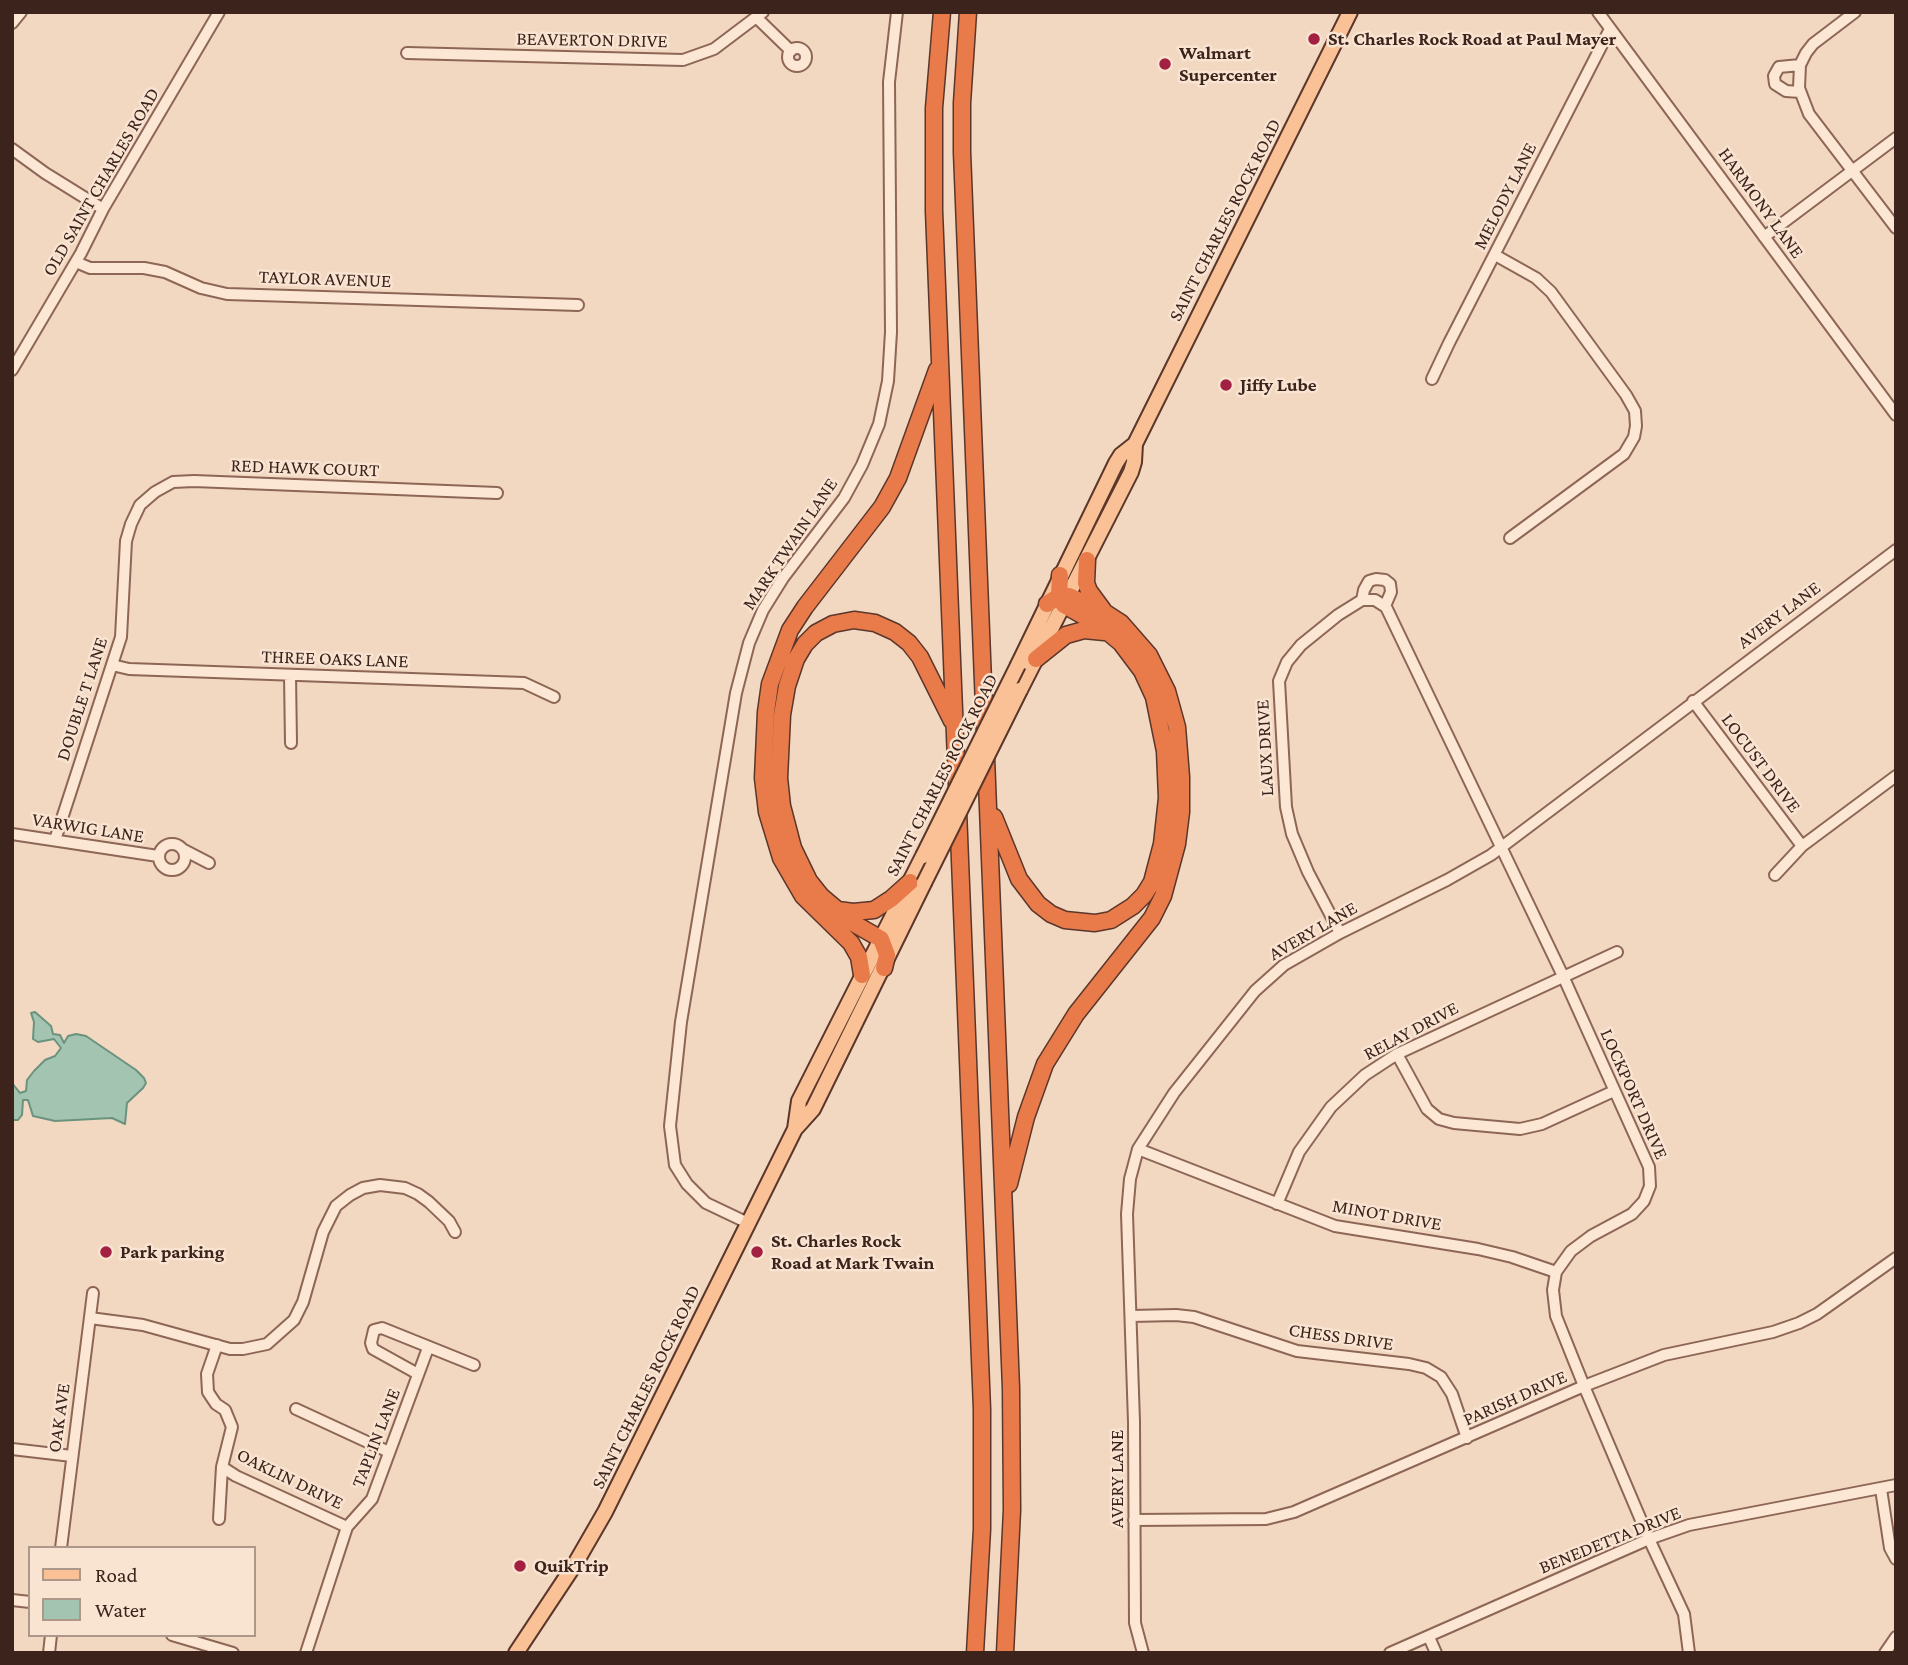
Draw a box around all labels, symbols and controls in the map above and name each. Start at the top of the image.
street label: BEAVERTON DRIVE [516,27,668,53]
place label: St. Charles Rock Road at Paul Mayer [1328,28,1616,50]
marker: St. Charles Rock Road at Paul Mayer [1306,31,1322,47]
place label: Walmart Supercenter [1179,42,1277,86]
marker: Walmart Supercenter [1157,56,1173,72]
street label: OLD SAINT CHARLES ROAD [38,84,164,280]
street label: SAINT CHARLES ROCK ROAD [1164,115,1286,325]
street label: MELODY LANE [1468,139,1542,253]
street label: HARMONY LANE [1713,143,1809,263]
street label: TAYLOR AVENUE [258,265,392,293]
place label: Jiffy Lube [1240,374,1317,396]
marker: Jiffy Lube [1218,377,1234,393]
street label: RED HAWK COURT [230,454,380,482]
street label: MARK TWAIN LANE [737,474,843,614]
street label: AVERY LANE [1733,576,1825,654]
street label: DOUBLE T LANE [51,634,113,764]
street label: THREE OAKS LANE [261,645,409,673]
street label: SAINT CHARLES ROCK ROAD [881,670,1003,880]
street label: LAUX DRIVE [1251,699,1279,797]
street label: LOCUST DRIVE [1716,709,1806,817]
street label: VARWIG LANE [30,808,146,848]
street label: AVERY LANE [1265,897,1361,965]
street label: RELAY DRIVE [1360,997,1462,1065]
street label: LOCKPORT DRIVE [1595,1025,1673,1163]
street label: MINOT DRIVE [1331,1194,1443,1236]
place label: St. Charles Rock Road at Mark Twain [771,1230,934,1274]
place label: Park parking [120,1241,224,1263]
marker: Park parking [98,1244,114,1260]
marker: St. Charles Rock Road at Mark Twain [749,1244,765,1260]
street label: SAINT CHARLES ROCK ROAD [587,1281,705,1493]
street label: CHESS DRIVE [1287,1318,1395,1356]
street label: PARISH DRIVE [1460,1365,1570,1431]
street label: OAK AVE [43,1382,75,1454]
street label: TAPLIN LANE [347,1385,405,1491]
street label: AVERY LANE [1106,1430,1128,1528]
street label: OAKLIN DRIVE [233,1443,347,1515]
street label: BENEDETTA DRIVE [1536,1501,1684,1579]
legend [28,1546,256,1637]
place label: QuikTrip [534,1555,609,1577]
marker: QuikTrip [512,1558,528,1574]
text: Road [95,1563,138,1587]
text: Water [95,1598,147,1622]

